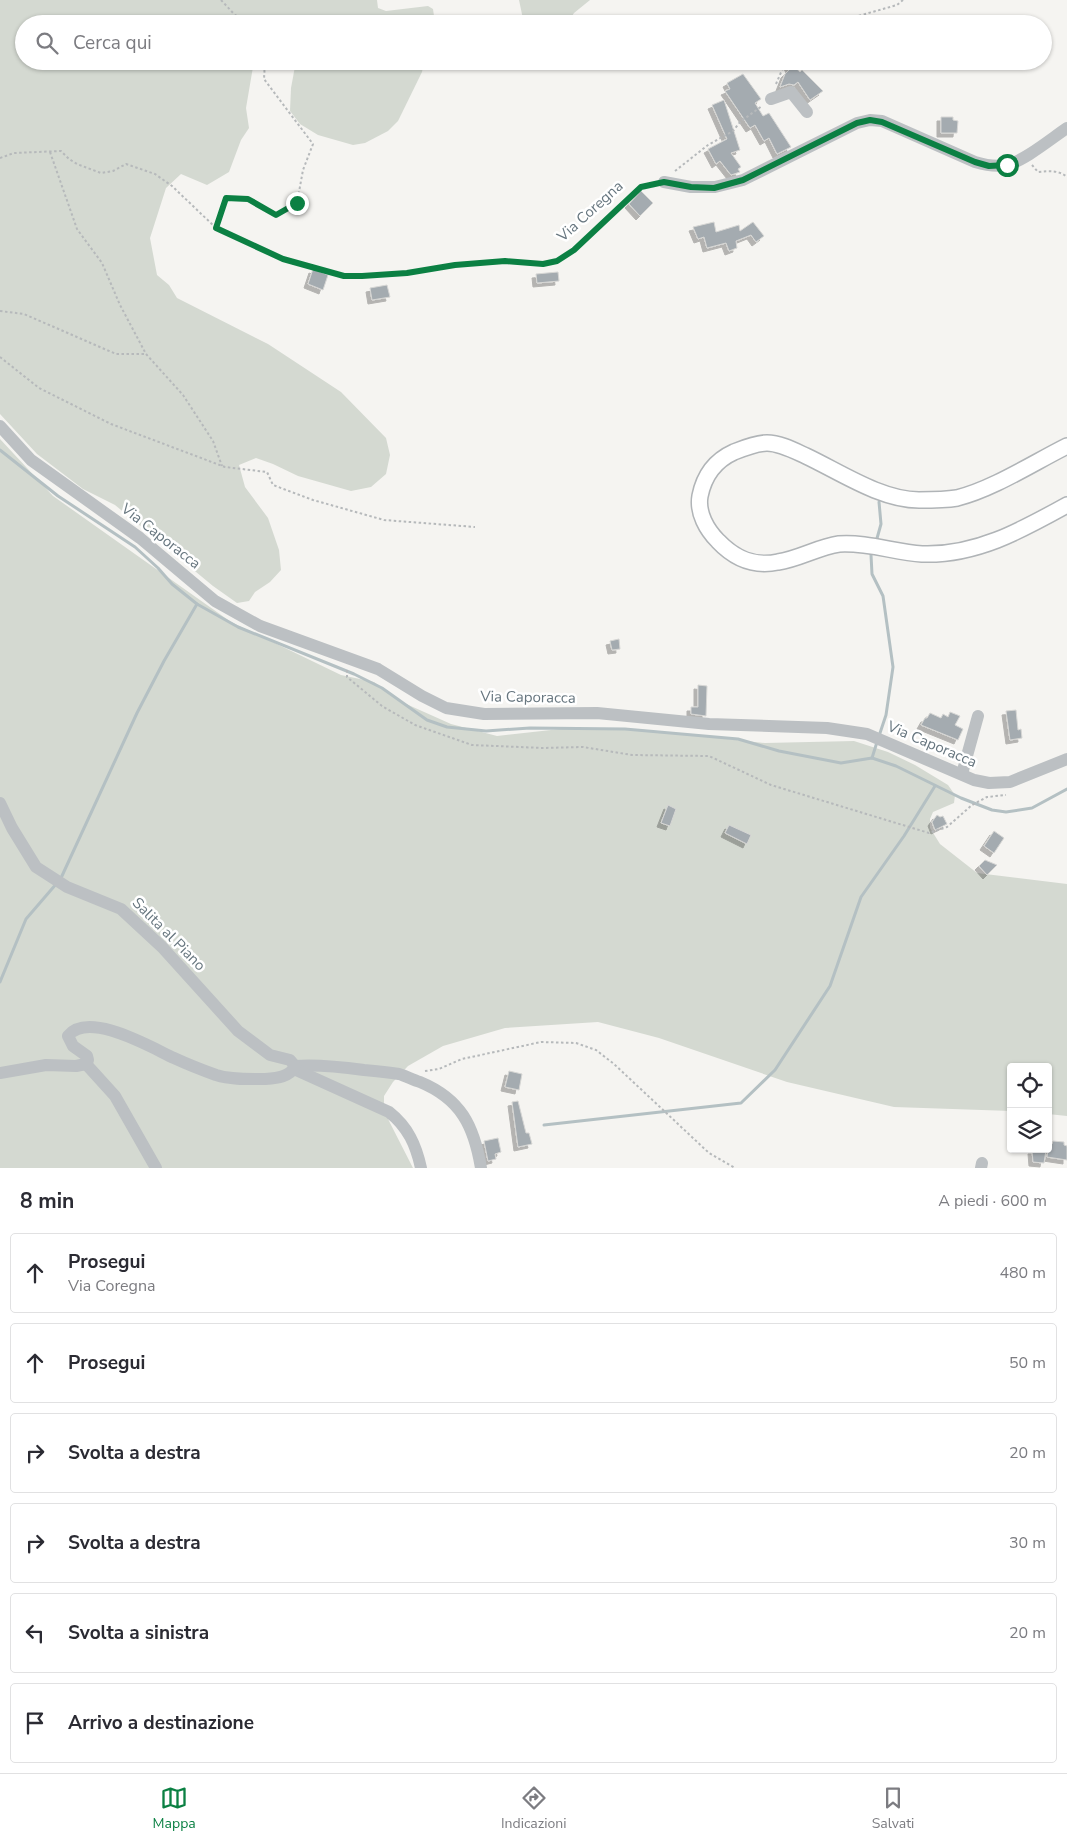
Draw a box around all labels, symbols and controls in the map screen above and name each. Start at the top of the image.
search box [15,15,1052,70]
icon: search [33,29,61,57]
text: Cerca qui [73,30,152,56]
route start [996,154,1019,177]
street label: Via Coregna [552,176,627,247]
route end [286,192,309,215]
street label: Via Caporacca [116,498,205,573]
street label: Via Caporacca [479,686,576,708]
street label: Via Caporacca [883,716,980,772]
street label: Salita al Piano [128,893,210,975]
map controls [1007,1063,1052,1153]
button: locate [1007,1063,1052,1108]
button: layers [1007,1108,1052,1153]
text: 8 min [20,1187,74,1215]
text: A piedi · 600 m [938,1190,1047,1212]
text: Prosegui [68,1249,145,1275]
icon: ahead [21,1259,49,1287]
text: 480 m [999,1262,1046,1284]
text: Via Coregna [68,1275,156,1297]
icon: ahead [21,1349,49,1377]
text: Prosegui [68,1350,145,1376]
text: 50 m [1009,1352,1046,1374]
icon: right [21,1439,49,1467]
text: Svolta a destra [68,1440,201,1466]
text: 20 m [1009,1442,1046,1464]
icon: right [21,1529,49,1557]
text: Svolta a destra [68,1530,201,1556]
text: 30 m [1009,1532,1046,1554]
icon: left [21,1619,49,1647]
text: Svolta a sinistra [68,1620,209,1646]
text: 20 m [1009,1622,1046,1644]
icon: arrive [21,1709,49,1737]
text: Arrivo a destinazione [68,1710,254,1736]
tab: Mappa [153,1784,196,1833]
tab: Indicazioni [501,1784,566,1833]
tab: Salvati [872,1784,914,1833]

